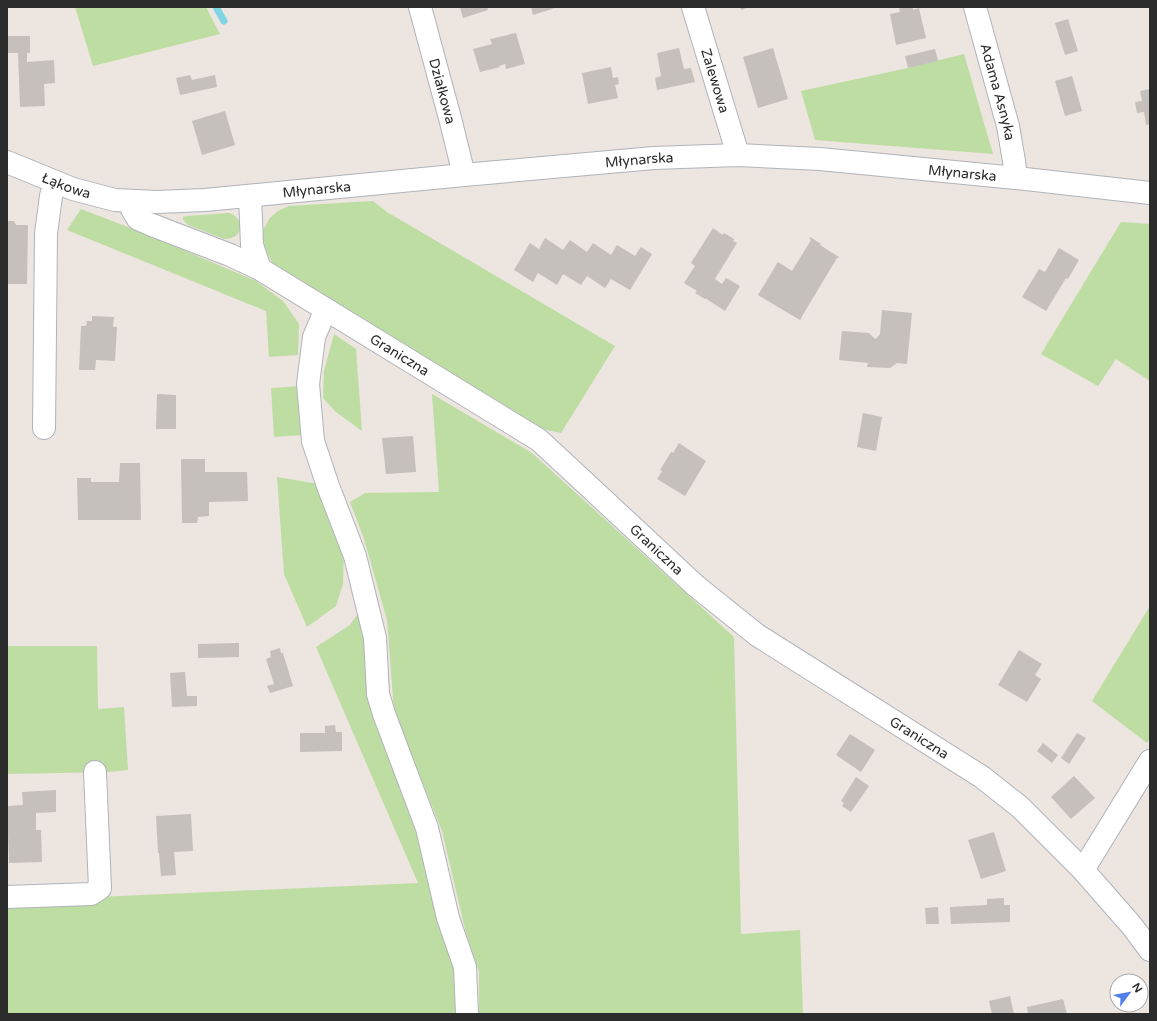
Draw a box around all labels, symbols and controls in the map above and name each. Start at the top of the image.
street label: Adama Asnyka [976,42,1018,142]
street label: Zalewowa [697,47,733,115]
street label: Działkowa [425,56,459,126]
street label: Młynarska [604,149,674,171]
street label: Młynarska [927,162,997,185]
street label: Łąkowa [39,169,92,202]
street label: Młynarska [282,178,352,201]
street label: Graniczna [367,330,432,380]
street label: Graniczna [626,521,687,579]
street label: Graniczna [886,713,952,763]
north arrow [1109,973,1149,1013]
text: N [1129,981,1145,995]

